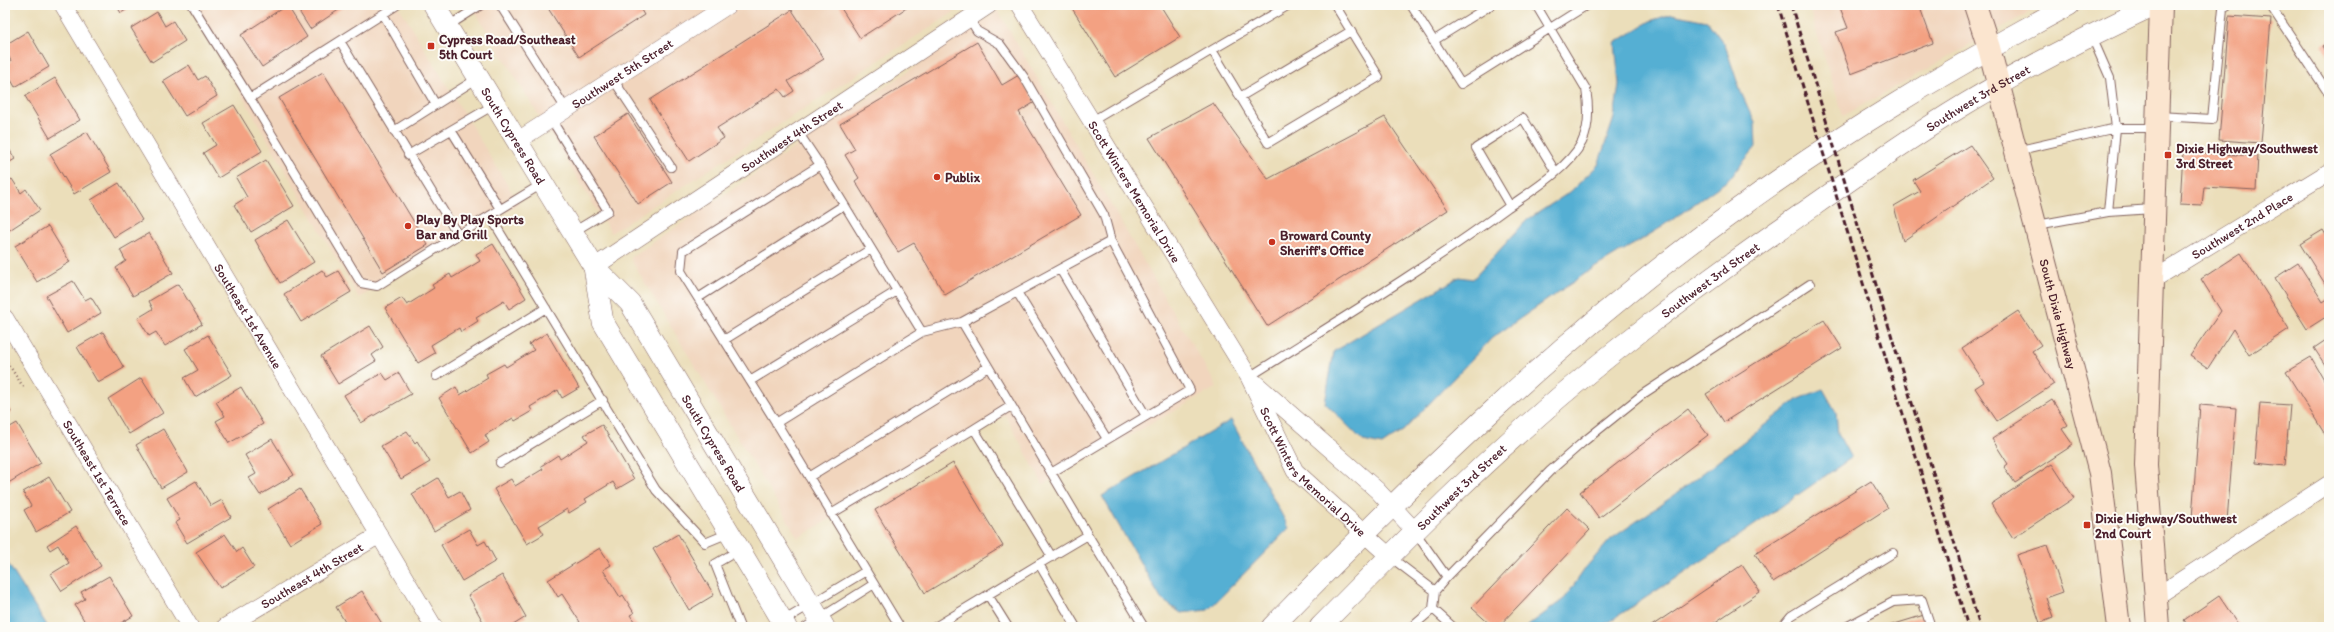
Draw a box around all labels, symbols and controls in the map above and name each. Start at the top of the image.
place label: Cypress Road/Southeast 5th Court [439,32,576,62]
street label: Southwest 5th Street [569,35,676,112]
marker: Cypress Road/Southeast 5th Court [426,41,436,51]
street label: Southwest 3rd Street [1923,62,2033,135]
street label: South Cypress Road [478,85,549,187]
street label: Southwest 4th Street [738,97,845,175]
street label: Scott Winters Memorial Drive [1085,118,1184,266]
place label: Dixie Highway/Southwest 3rd Street [2176,141,2318,171]
marker: Dixie Highway/Southwest 3rd Street [2163,150,2173,160]
place label: Publix [945,170,980,185]
marker: Publix [932,172,942,182]
street label: Southwest 2nd Place [2189,189,2295,262]
place label: Play By Play Sports Bar and Grill [416,212,524,242]
marker: Play By Play Sports Bar and Grill [403,221,413,231]
place label: Broward County Sheriff's Office [1280,228,1372,258]
marker: Broward County Sheriff's Office [1267,237,1277,247]
street label: Southwest 3rd Street [1658,239,1763,321]
street label: South Dixie Highway [2036,257,2080,371]
street label: Southeast 1st Avenue [211,261,285,371]
street label: South Cypress Road [678,392,748,495]
street label: Scott Winters Memorial Drive [1257,405,1369,540]
street label: Southeast 1st Terrace [60,417,134,528]
street label: Southwest 3rd Street [1414,441,1510,533]
place label: Dixie Highway/Southwest 2nd Court [2095,511,2237,541]
marker: Dixie Highway/Southwest 2nd Court [2082,520,2092,530]
street label: Southeast 4th Street [258,539,366,612]

